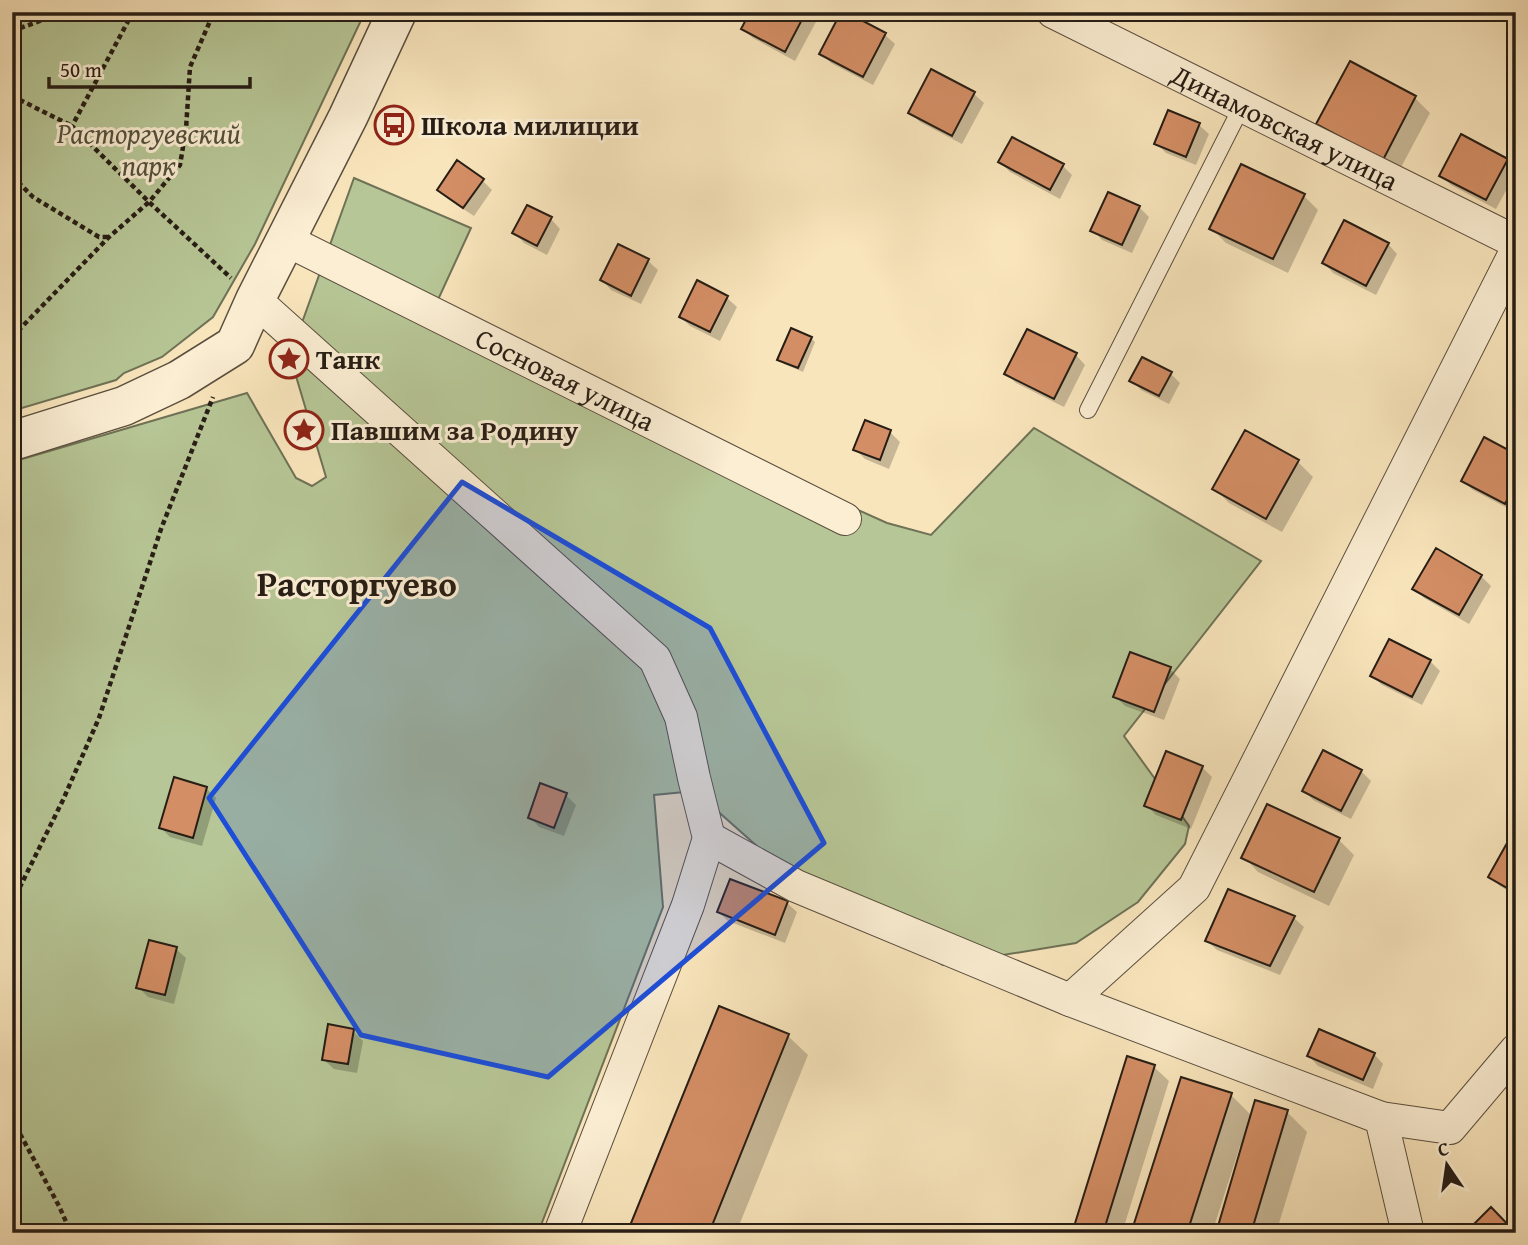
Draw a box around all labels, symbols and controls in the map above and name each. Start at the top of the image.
scale bar [49,46,250,90]
street label: Динамовская улица [1164,53,1406,201]
text: 50 m [60,54,102,85]
bus stop icon: Школа милиции [373,104,415,146]
place label: Школа милиции [421,104,639,145]
park label: Расторгуевский парк [56,112,241,185]
street label: Сосновая улица [469,317,663,441]
place icon: Танк [268,338,310,380]
place label: Танк [316,338,381,379]
place icon: Павшим за Родину [283,409,325,451]
place label: Павшим за Родину [331,409,578,450]
district label: Расторгуево [257,558,457,609]
north arrow [1412,1130,1482,1200]
text: С [1435,1134,1452,1163]

